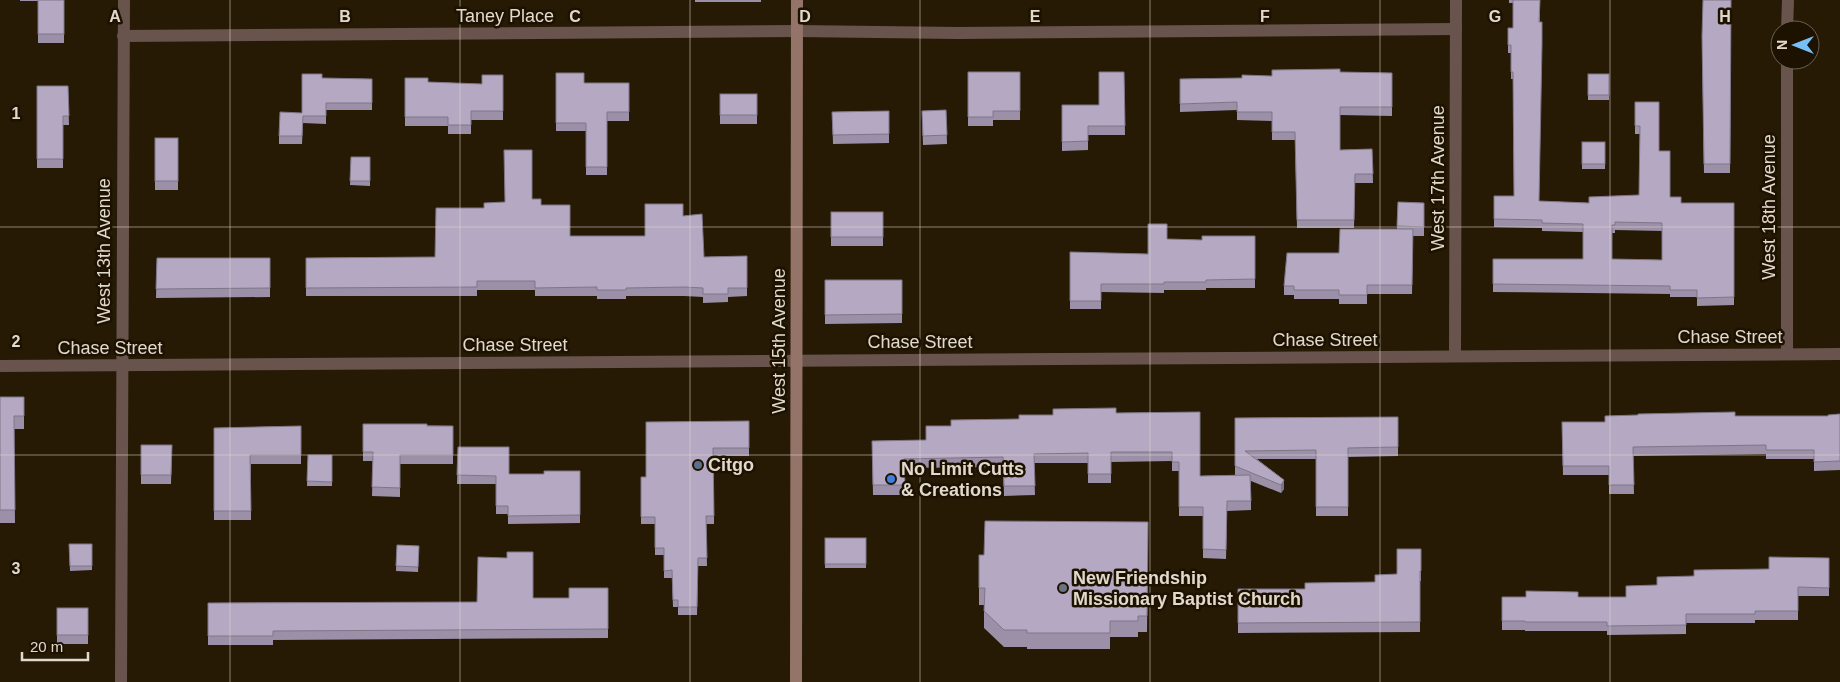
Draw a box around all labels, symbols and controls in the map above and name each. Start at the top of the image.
street label: Taney Place [456,6,554,26]
text: A [109,8,121,25]
text: B [339,8,351,25]
text: C [569,8,581,25]
text: D [799,8,811,25]
text: E [1030,8,1041,25]
text: F [1260,8,1270,25]
text: G [1489,8,1501,25]
text: H [1719,8,1731,25]
north arrow [1770,20,1820,70]
text: N [1774,40,1790,50]
text: 1 [12,105,21,122]
street label: West 17th Avenue [1428,105,1448,251]
street label: West 18th Avenue [1759,134,1779,280]
street label: West 13th Avenue [94,178,114,324]
street label: West 15th Avenue [769,268,789,414]
street label: Chase Street [1677,327,1783,347]
street label: Chase Street [1272,330,1378,350]
street label: Chase Street [867,332,973,352]
text: 2 [12,333,21,350]
street label: Chase Street [462,335,568,355]
street label: Chase Street [57,338,163,358]
place label: Citgo [708,455,754,475]
marker: Citgo [692,459,704,471]
place label: No Limit Cutts & Creations [901,459,1024,500]
marker: No Limit Cutts & Creations [885,473,897,485]
text: 3 [12,560,21,577]
place label: New Friendship Missionary Baptist Church [1073,568,1301,609]
marker: New Friendship Missionary Baptist Church [1057,582,1069,594]
scale bar [22,630,89,662]
text: 20 m [30,638,63,655]

